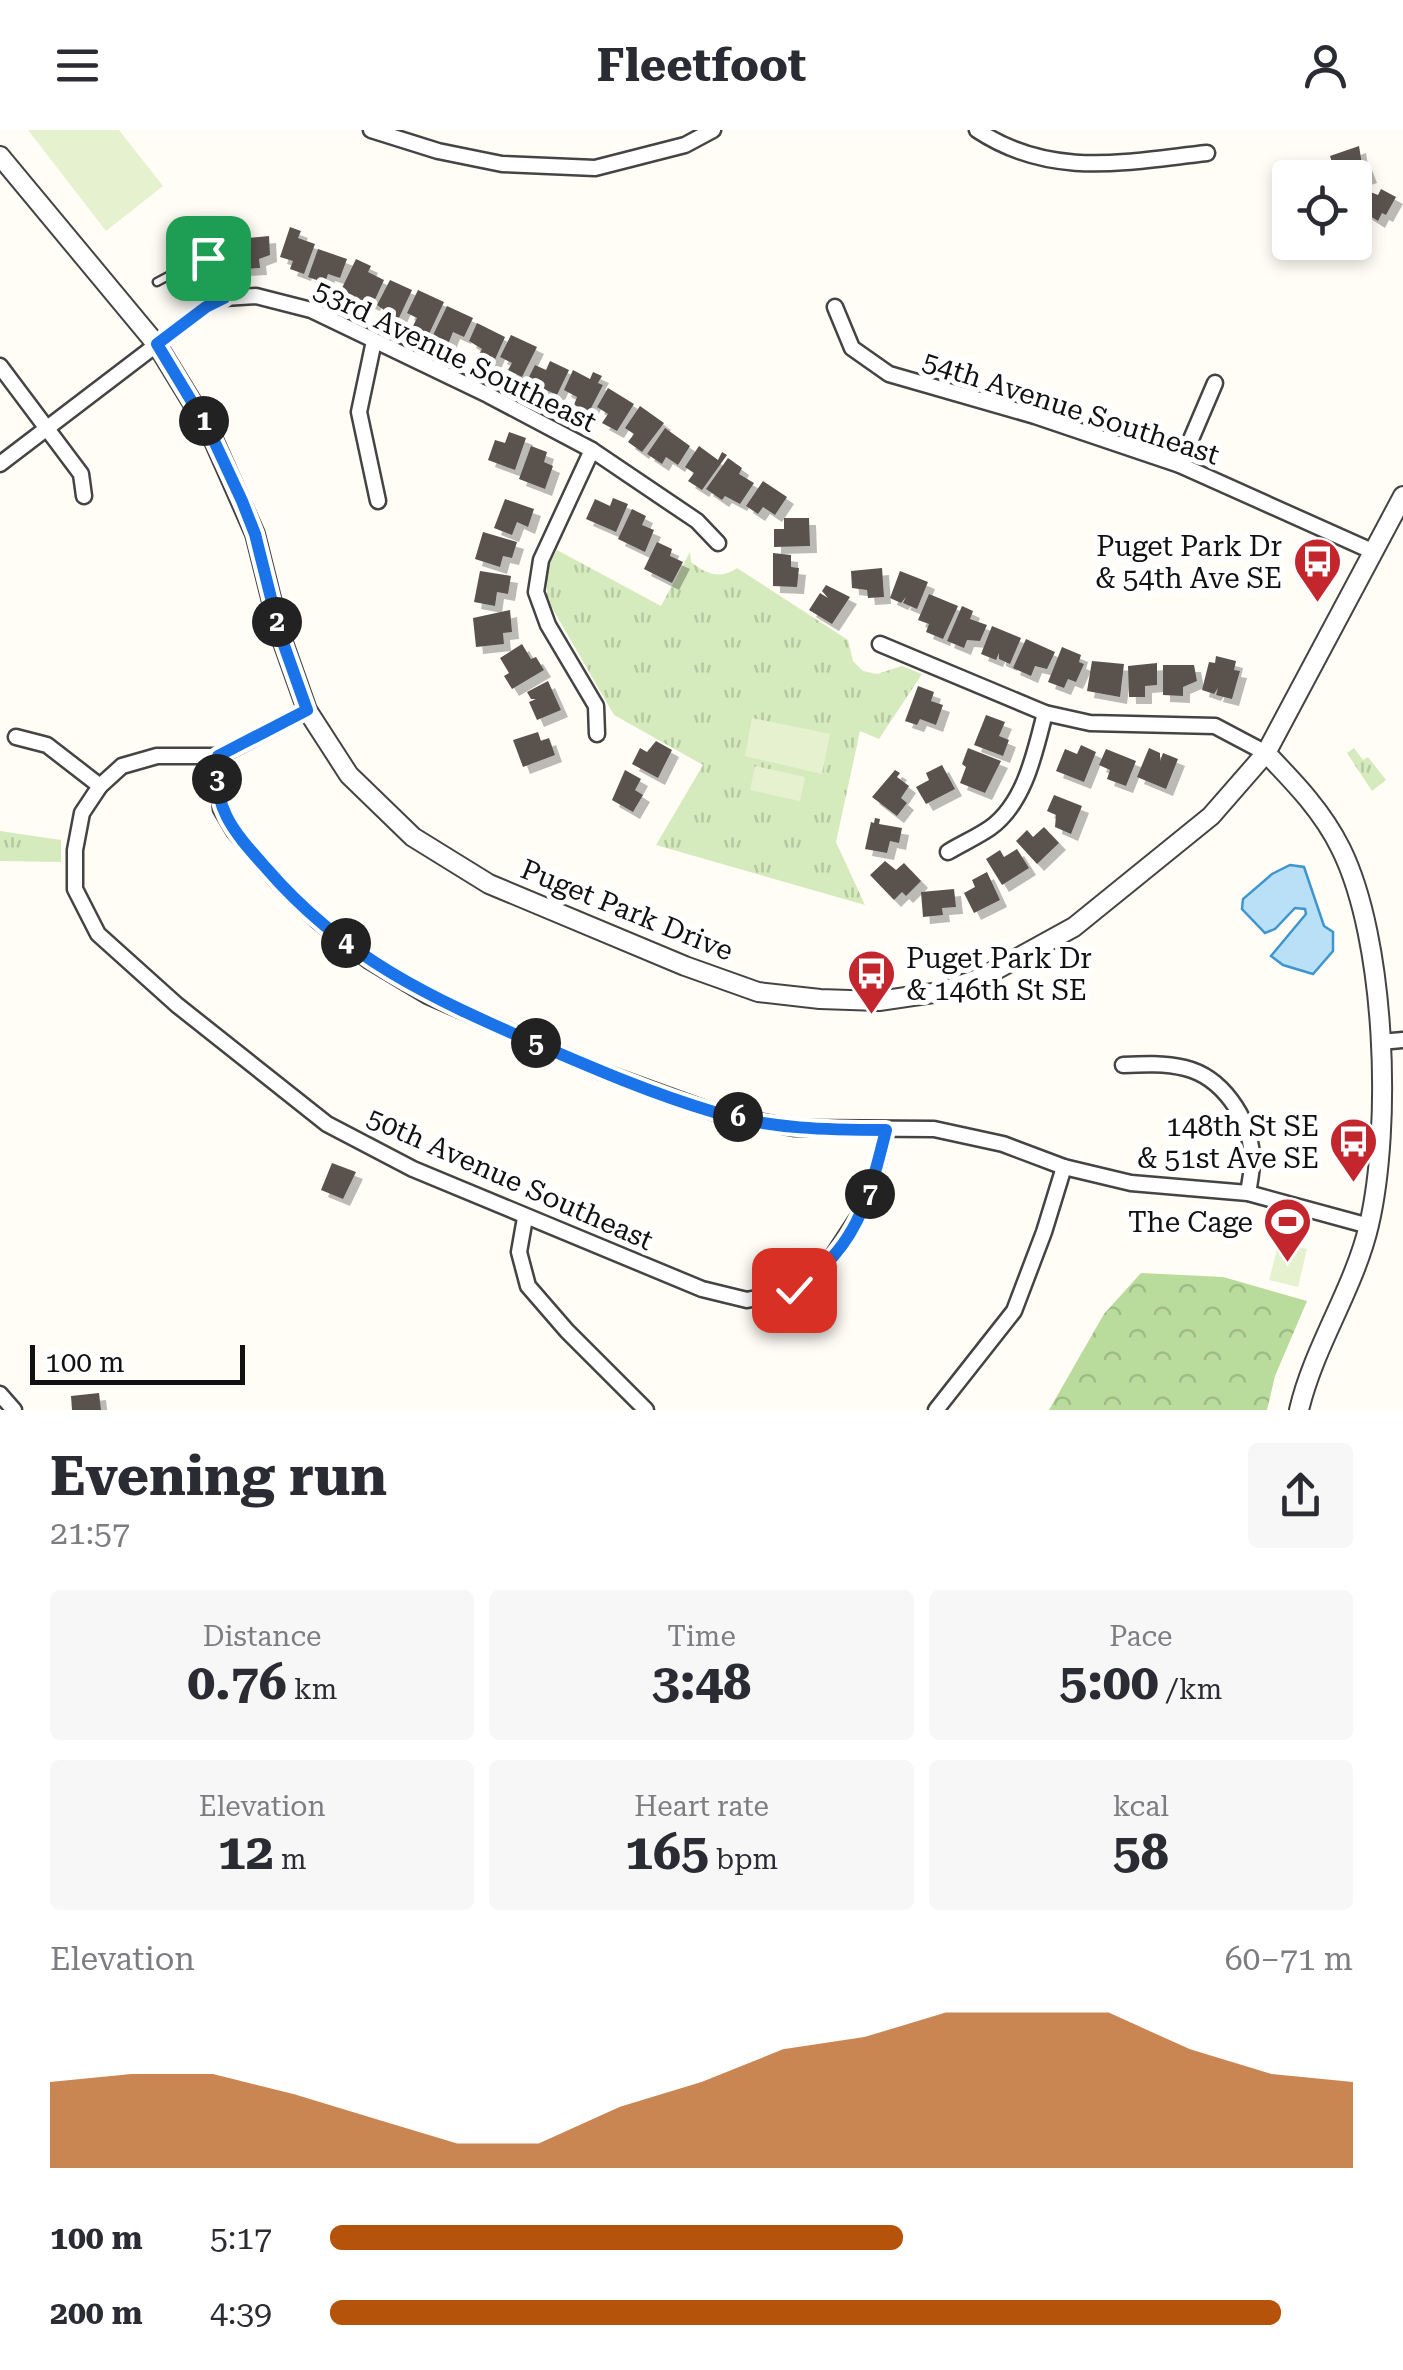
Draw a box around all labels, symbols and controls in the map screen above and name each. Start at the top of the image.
icon: menu [50,38,105,93]
icon: person [1298,38,1353,93]
text: Fleetfoot [597,39,806,92]
map controls [1272,160,1372,260]
button: locate [1272,160,1372,260]
pin [166,216,251,301]
icon: arrive [181,231,236,286]
street label: 53rd Avenue Southeast [308,273,602,439]
street label: 54th Avenue Southeast [919,344,1223,472]
pin: 1 [179,396,229,446]
text: 1 [196,404,212,437]
place label: Puget Park Dr & 54th Ave SE [1095,530,1282,595]
bus stop icon: Puget Park Dr & 54th Ave SE [1291,536,1343,604]
pin: 2 [252,597,302,647]
text: 2 [269,605,285,638]
pin: 3 [192,754,242,804]
text: 3 [209,762,225,795]
street label: Puget Park Drive [516,852,738,968]
pin: 4 [321,918,371,968]
text: 4 [338,926,354,959]
place label: Puget Park Dr & 146th St SE [906,942,1092,1007]
bus stop icon: Puget Park Dr & 146th St SE [845,948,897,1016]
pin: 5 [511,1018,561,1068]
text: 5 [528,1026,544,1059]
pin: 6 [713,1092,763,1142]
text: 6 [730,1100,746,1133]
street label: 50th Avenue Southeast [362,1101,658,1257]
place label: 148th St SE & 51st Ave SE [1137,1110,1319,1175]
bus stop icon: 148th St SE & 51st Ave SE [1328,1116,1380,1184]
pin: 7 [845,1169,895,1219]
text: 7 [862,1177,878,1210]
sports icon: The Cage [1262,1196,1314,1264]
place label: The Cage [1128,1206,1253,1239]
pin [752,1248,837,1333]
icon: check [767,1263,822,1318]
scale bar [30,1340,245,1384]
text: 100 m [45,1346,125,1379]
button: share [1248,1443,1353,1548]
text: Evening run [50,1444,387,1508]
text: 21:57 [50,1514,130,1552]
text: Distance [203,1620,321,1653]
text: Time [667,1620,736,1653]
text: Pace [1109,1620,1172,1653]
text: 0.76 [187,1653,287,1711]
text: 3:48 [652,1653,751,1711]
text: 5:00 [1059,1653,1159,1711]
text: km [287,1673,337,1706]
text: /km [1159,1673,1222,1706]
text: Elevation [199,1790,326,1823]
text: Heart rate [634,1790,769,1823]
text: kcal [1113,1790,1169,1823]
text: 12 [218,1823,274,1881]
text: 165 [625,1823,709,1881]
text: 58 [1113,1823,1169,1881]
text: m [274,1843,306,1876]
text: bpm [709,1843,778,1876]
text: Elevation [50,1940,195,1978]
text: 60–71 m [1225,1940,1353,1978]
text: 100 m [50,2219,143,2257]
text: 5:17 [210,2219,272,2257]
text: 200 m [50,2294,143,2332]
text: 4:39 [210,2294,272,2332]

